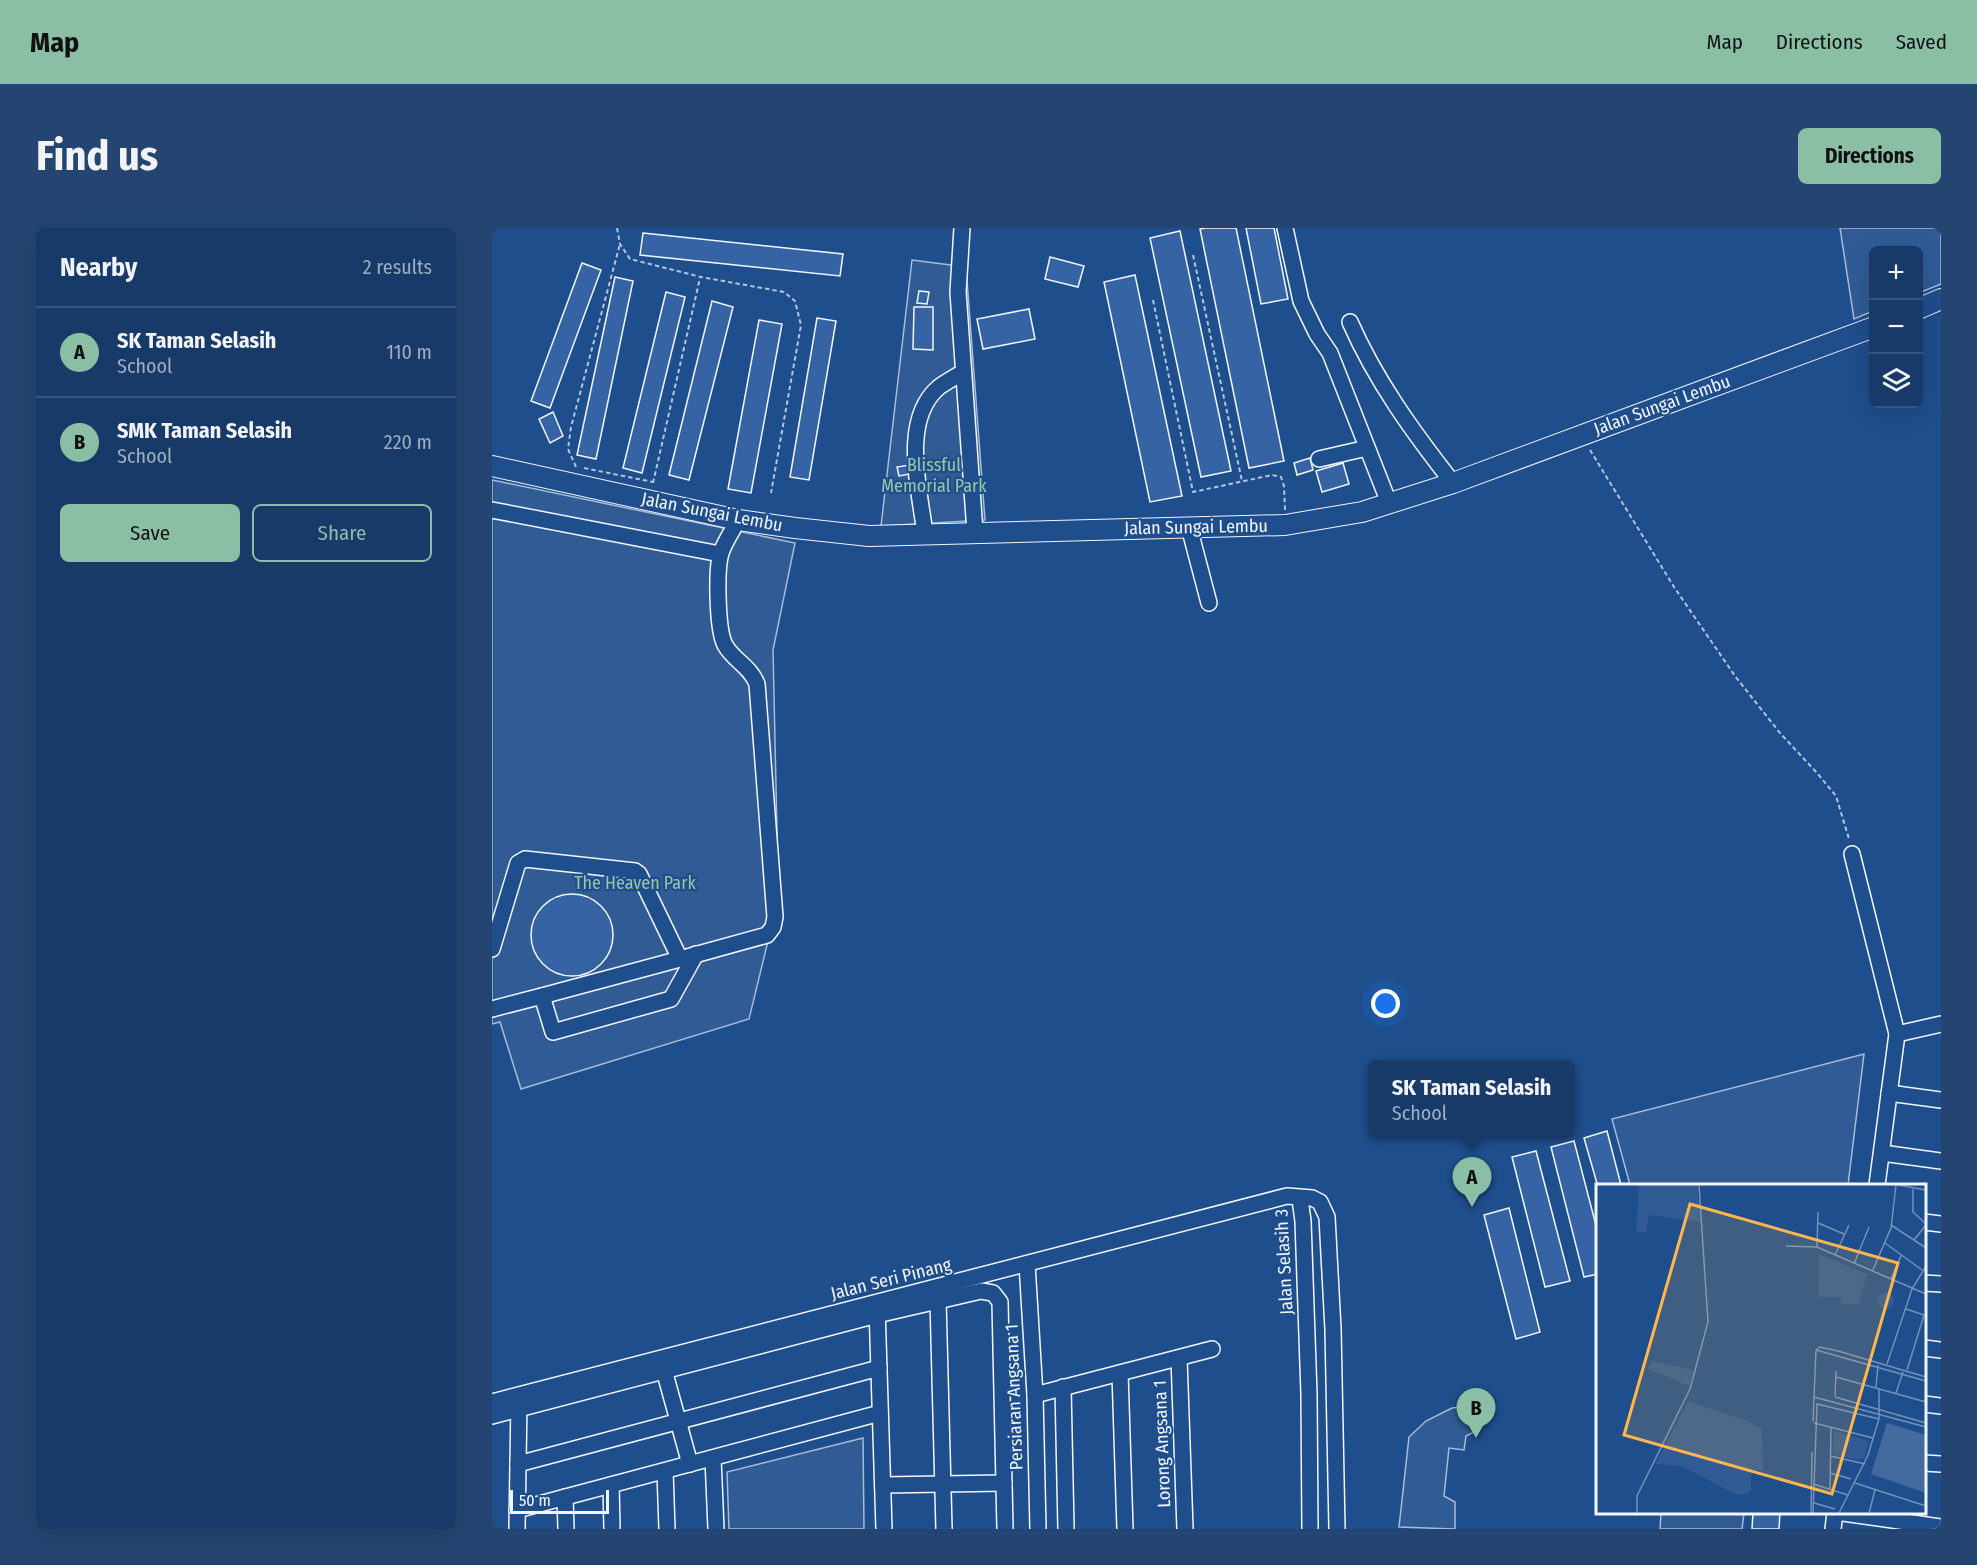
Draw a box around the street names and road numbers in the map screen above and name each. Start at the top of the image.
street label: Jalan Sungai Lembu [1591,370,1733,440]
street label: Jalan Sungai Lembu [639,488,785,536]
street label: Jalan Sungai Lembu [1124,515,1268,539]
street label: Jalan Selasih 3 [1270,1209,1298,1315]
street label: Jalan Seri Pinang [828,1253,954,1305]
street label: Persiaran Angsana 1 [1000,1323,1028,1471]
street label: Lorong Angsana 1 [1149,1380,1175,1508]

